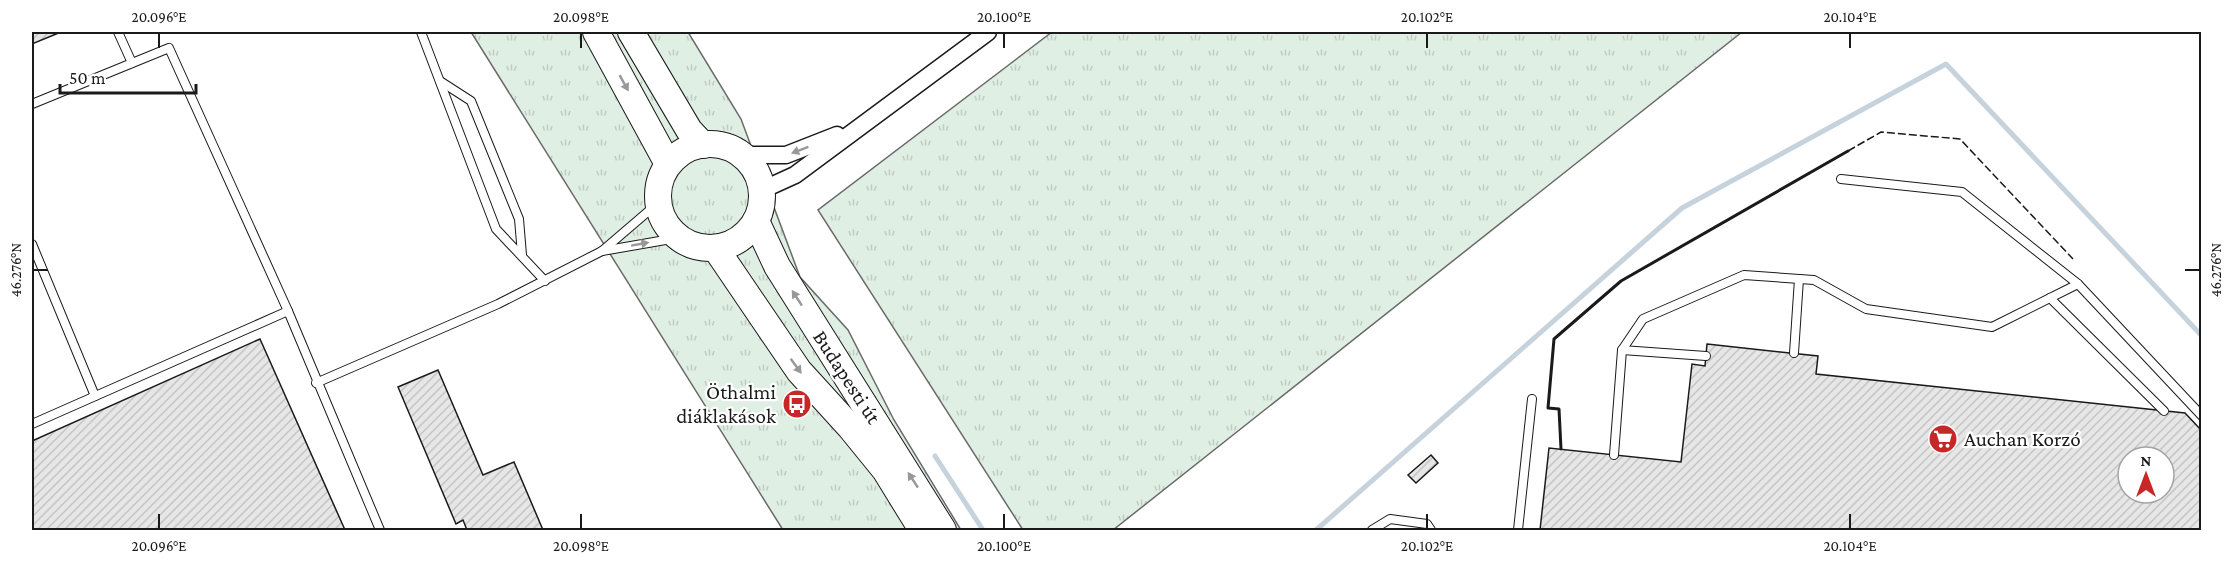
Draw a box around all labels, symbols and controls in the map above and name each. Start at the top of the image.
text: 20.096°E [132,9,186,25]
text: 20.098°E [553,9,609,25]
text: 20.100°E [977,9,1031,25]
text: 20.102°E [1401,9,1453,25]
text: 20.104°E [1823,9,1877,25]
scale bar [60,57,196,95]
text: 50 m [69,68,106,88]
one-way arrow [619,75,629,92]
one-way arrow [791,145,809,155]
one-way arrow [630,240,649,249]
text: 46.276°N [8,243,24,297]
text: 46.276°N [2208,243,2224,297]
one-way arrow [792,290,803,306]
street label: Budapesti út [808,326,887,429]
one-way arrow [790,359,802,374]
place label: Öthalmi diáklakások [676,380,776,428]
bus stop icon: Öthalmi diáklakások [781,388,813,420]
supermarket icon: Auchan Korzó [1927,423,1959,455]
place label: Auchan Korzó [1964,427,2081,451]
north arrow [2116,445,2176,505]
text: N [2141,452,2152,469]
one-way arrow [908,472,919,488]
text: 20.096°E [132,538,186,554]
text: 20.098°E [553,538,609,554]
text: 20.100°E [977,538,1031,554]
text: 20.102°E [1401,538,1453,554]
text: 20.104°E [1823,538,1877,554]

